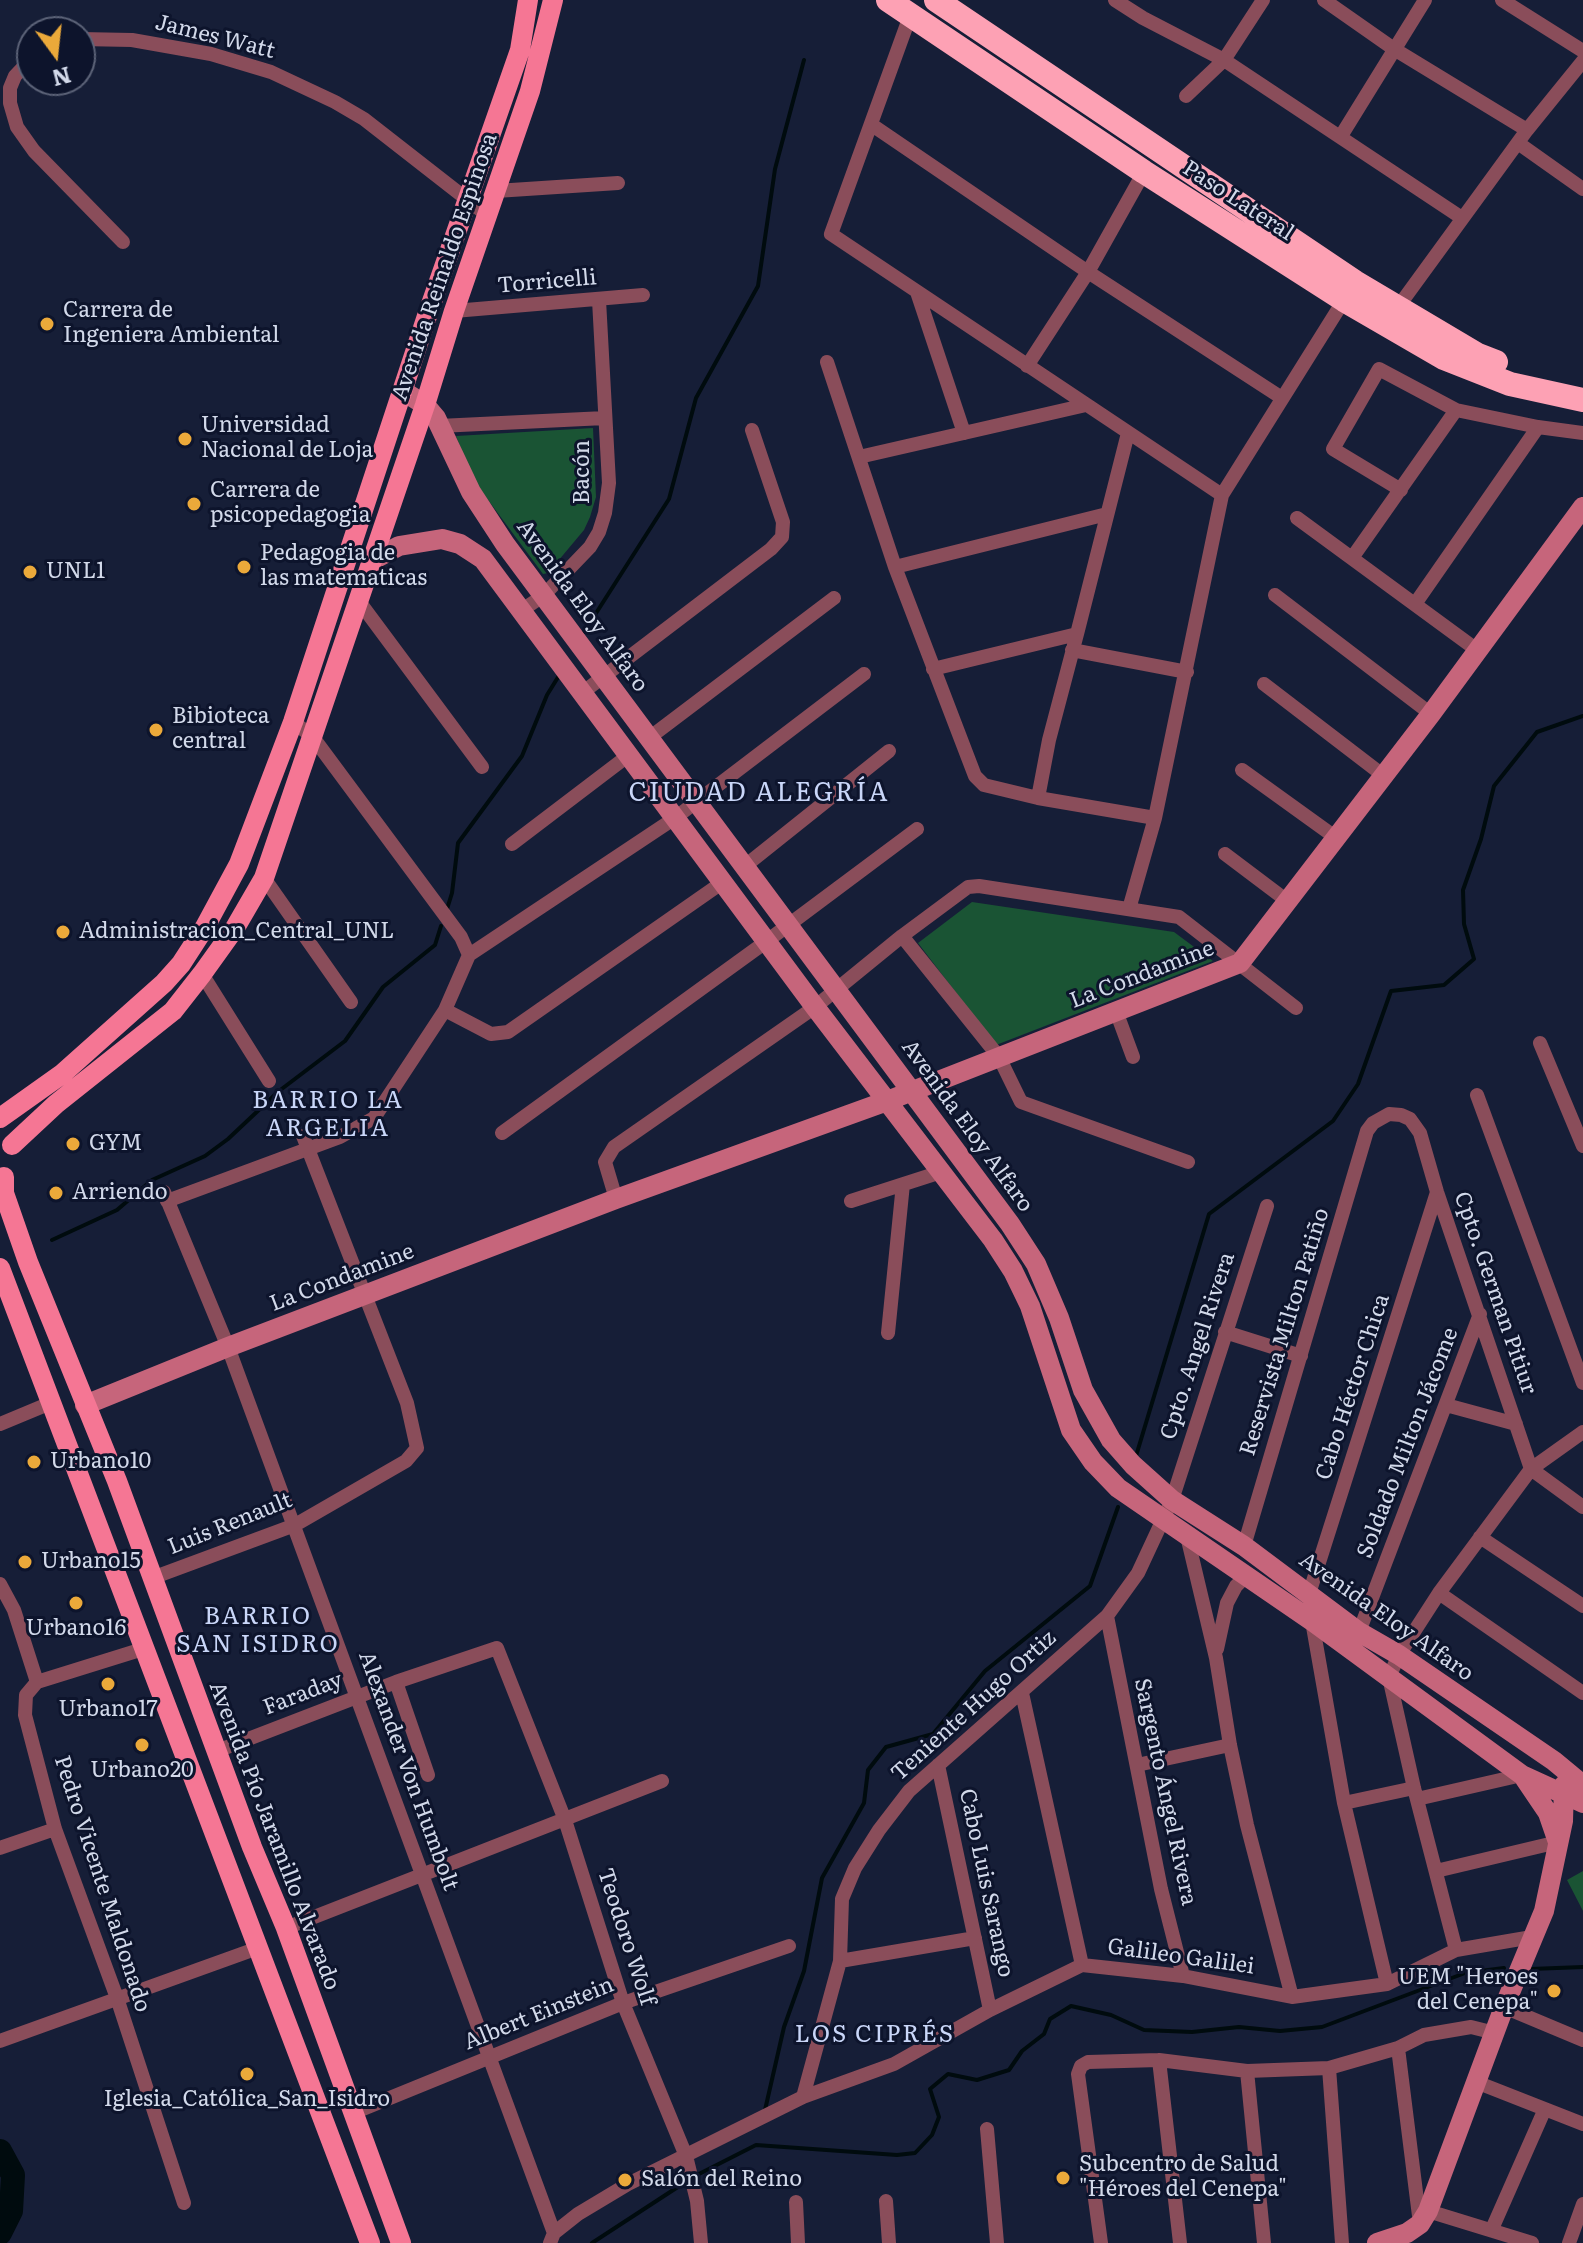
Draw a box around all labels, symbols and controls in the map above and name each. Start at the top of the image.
street label: James Watt [152,9,278,65]
north arrow [16,16,96,96]
text: N [49,59,75,96]
street label: Avenida Reinaldo Espinosa [387,130,503,404]
street label: Paso Lateral [1178,155,1298,247]
street label: Torricelli [496,265,598,299]
place label: Carrera de Ingeniera Ambiental [63,298,279,350]
marker: Carrera de Ingeniera Ambiental [38,315,56,333]
place label: Universidad Nacional de Loja [201,413,373,464]
marker: Universidad Nacional de Loja [176,430,194,448]
street label: Bacón [570,440,596,504]
place label: Carrera de psicopedagogia [210,478,371,530]
marker: Carrera de psicopedagogia [185,495,203,513]
street label: Avenida Eloy Alfaro [511,515,653,697]
place label: Pedagogia de las matematicas [260,541,427,592]
marker: Pedagogia de las matematicas [235,558,253,576]
place label: UNL1 [46,559,105,585]
marker: UNL1 [21,563,39,581]
place label: Bibioteca central [172,704,270,756]
marker: Bibioteca central [147,721,165,739]
district label: CIUDAD ALEGRÍA [628,777,890,809]
place label: Administracion_Central_UNL [79,919,394,945]
marker: Administracion_Central_UNL [54,923,72,941]
street label: La Condamine [1066,935,1218,1015]
street label: Avenida Eloy Alfaro [896,1035,1038,1217]
district label: BARRIO LA ARGELIA [252,1087,404,1143]
place label: GYM [89,1131,142,1157]
marker: GYM [64,1135,82,1153]
place label: Arriendo [72,1180,168,1206]
marker: Arriendo [47,1184,65,1202]
street label: Cpto. German Pitiur [1448,1188,1542,1398]
street label: Reservista Milton Patiño [1235,1205,1335,1459]
street label: La Condamine [266,1238,418,1318]
street label: Cpto. Angel Rivera [1155,1249,1241,1443]
street label: Cabo Héctor Chica [1311,1291,1395,1483]
street label: Soldado Milton Jácome [1352,1324,1464,1562]
place label: Urbano10 [50,1449,151,1475]
marker: Urbano10 [25,1453,43,1471]
street label: Luis Renault [164,1487,296,1561]
street label: Avenida Eloy Alfaro [1294,1547,1478,1687]
place label: Urbano15 [41,1549,141,1575]
marker: Urbano15 [16,1553,34,1571]
marker: Urbano16 [67,1594,85,1612]
district label: BARRIO SAN ISIDRO [176,1603,340,1659]
place label: Urbano16 [26,1616,126,1642]
street label: Teniente Hugo Ortiz [886,1625,1062,1787]
street label: Alexander Von Humbolt [352,1648,464,1894]
street label: Faraday [259,1667,347,1721]
marker: Urbano17 [99,1675,117,1693]
street label: Sargento Ángel Rivera [1128,1676,1202,1908]
street label: Avenida Pío Jaramillo Alvarado [203,1678,345,1994]
place label: Urbano17 [58,1697,158,1723]
marker: Urbano20 [133,1736,151,1754]
street label: Pedro Vicente Maldonado [48,1752,156,2016]
place label: Urbano20 [90,1758,194,1784]
street label: Cabo Luis Sarango [953,1786,1019,1980]
street label: Teodoro Wolf [591,1865,661,2009]
street label: Galileo Galilei [1106,1934,1256,1980]
place label: UEM "Heroes del Cenepa" [1398,1965,1538,2016]
street label: Albert Einstein [460,1972,618,2056]
marker: UEM "Heroes del Cenepa" [1545,1982,1563,2000]
district label: LOS CIPRÉS [795,2021,955,2049]
marker: Iglesia_Católica_San_Isidro [238,2065,256,2083]
place label: Iglesia_Católica_San_Isidro [104,2087,390,2113]
place label: Subcentro de Salud "Héroes del Cenepa" [1079,2152,1287,2204]
place label: Salón del Reino [641,2167,802,2193]
marker: Subcentro de Salud "Héroes del Cenepa" [1054,2169,1072,2187]
marker: Salón del Reino [616,2171,634,2189]

